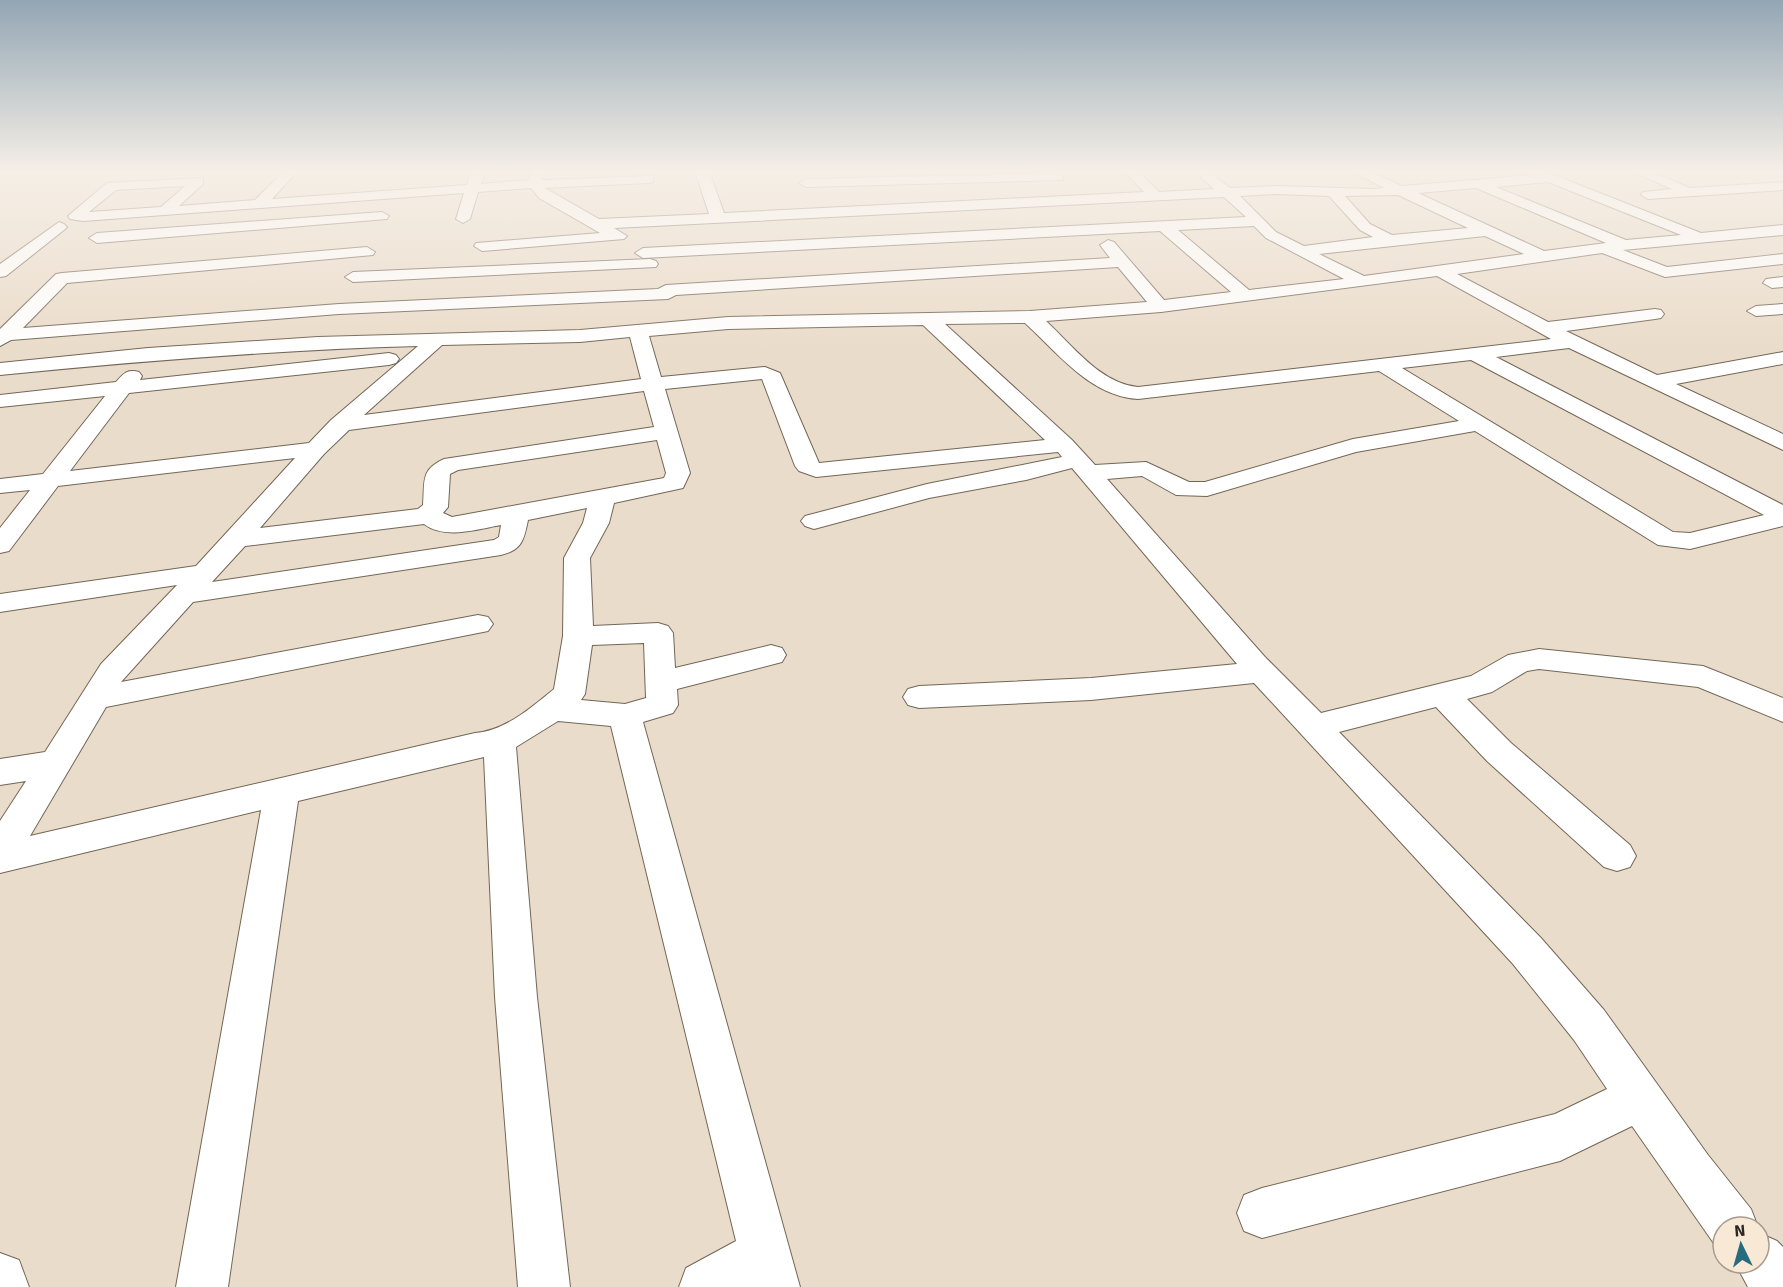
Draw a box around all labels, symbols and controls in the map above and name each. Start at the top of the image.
north arrow [1711,1215,1771,1275]
text: N [1733,1221,1746,1242]

